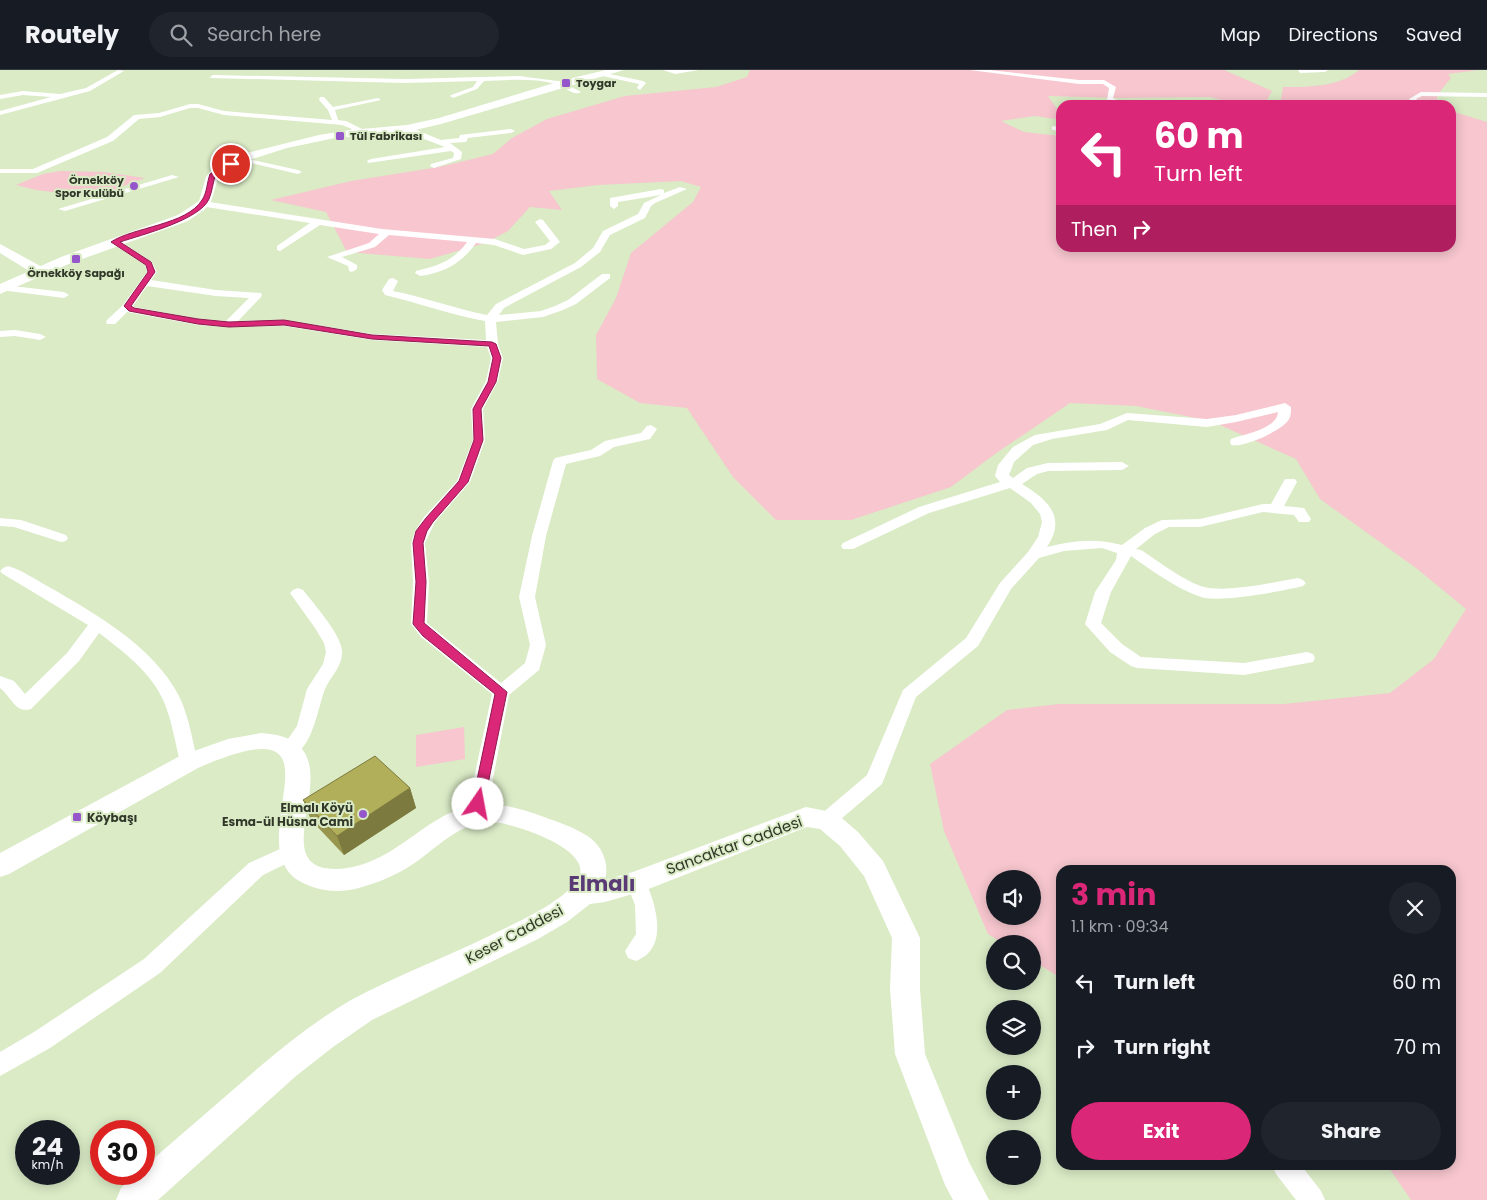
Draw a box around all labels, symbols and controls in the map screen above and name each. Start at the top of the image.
search box [149,12,499,57]
text: Routely [25,18,119,51]
icon: search [167,21,195,49]
text: Search here [207,21,321,48]
text: Map [1221,22,1260,47]
text: Directions [1288,22,1378,47]
text: Saved [1406,22,1462,47]
place label: Toygar [576,75,616,91]
marker: Toygar [560,77,572,89]
text: 60 m [1154,111,1244,160]
icon: left [1071,120,1136,185]
place label: Tül Fabrikası [350,128,422,144]
marker: Tül Fabrikası [334,130,346,142]
pin [210,143,252,185]
icon: arrive [217,150,245,178]
text: Turn left [1154,158,1242,189]
place label: Örnekköy Spor Kulübü [55,172,124,201]
marker: Örnekköy Spor Kulübü [128,180,140,192]
icon: right [1127,215,1155,243]
text: Then [1071,216,1117,243]
marker: Örnekköy Sapağı [70,253,82,265]
place label: Örnekköy Sapağı [27,265,125,281]
position arrow [451,777,503,829]
place label: Elmalı Köyü Esma-ül Hüsna Cami [222,799,353,830]
marker: Elmalı Köyü Esma-ül Hüsna Cami [357,808,369,820]
place label: Köybaşı [87,809,137,826]
marker: Köybaşı [71,811,83,823]
street label: Sancaktar Caddesi [663,811,805,879]
district label: Elmalı [569,869,636,898]
map controls [986,870,1041,1185]
button: sound [986,870,1041,925]
text: 3 min [1071,873,1156,916]
button: close [1389,882,1441,934]
street label: Keser Caddesi [461,899,567,969]
text: 1.1 km · 09:34 [1071,915,1169,938]
button: search [986,935,1041,990]
icon: left [1071,969,1099,997]
text: Turn left [1114,969,1195,996]
text: 60 m [1392,969,1441,996]
button: layers [986,1000,1041,1055]
icon: right [1071,1034,1099,1062]
text: Turn right [1114,1034,1210,1061]
text: 70 m [1394,1034,1441,1061]
button: + [986,1065,1041,1120]
button: Exit [1071,1102,1251,1160]
button: Share [1261,1102,1441,1160]
speed limit sign: 30 [90,1120,155,1185]
text: 24 [32,1129,63,1164]
button: − [986,1130,1041,1185]
text: km/h [32,1156,63,1173]

